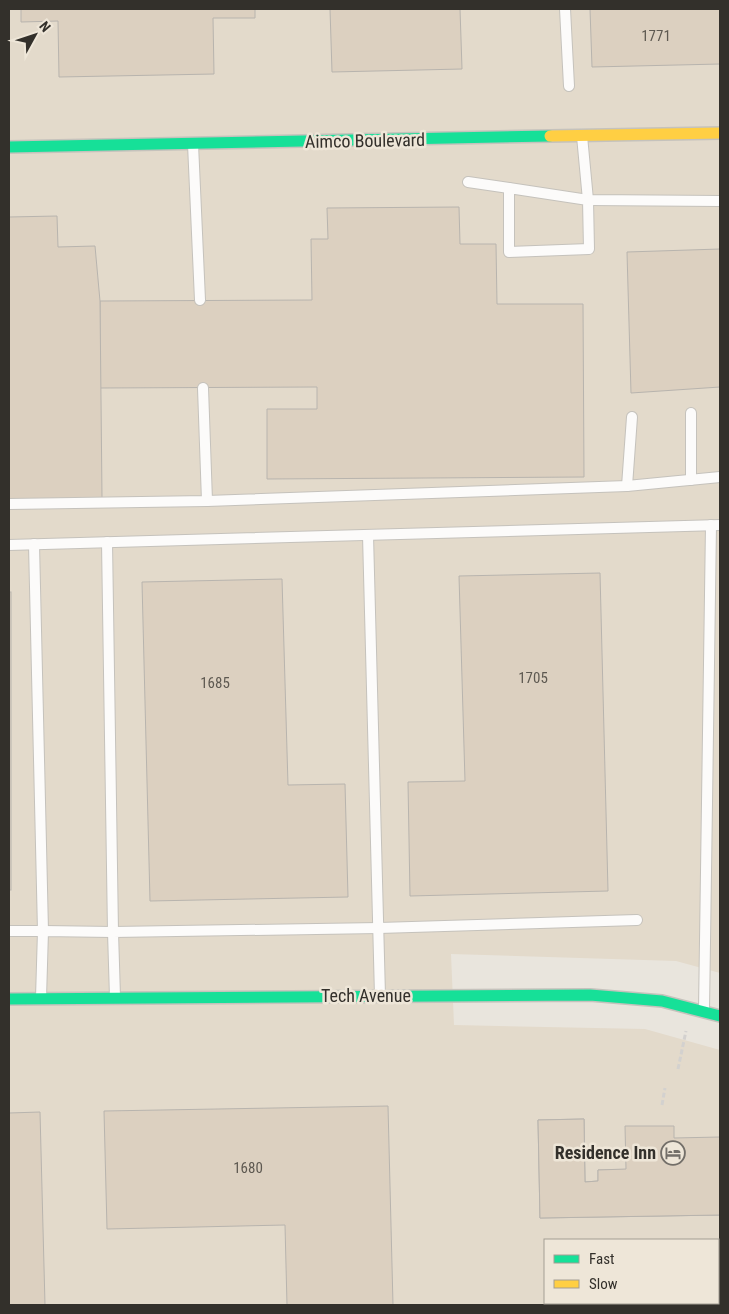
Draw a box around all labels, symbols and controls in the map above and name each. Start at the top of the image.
north arrow [10,10,60,60]
text: N [36,18,54,35]
house number: 1771 [641,27,671,45]
street label: Aimco Boulevard [305,129,425,152]
house number: 1705 [518,669,548,687]
house number: 1685 [200,674,230,692]
street label: Tech Avenue [321,985,411,1006]
hotel icon: Residence Inn [660,1140,686,1166]
place label: Residence Inn [555,1142,656,1163]
house number: 1680 [233,1159,263,1177]
legend [544,1239,719,1304]
text: Fast [589,1250,614,1268]
text: Slow [589,1275,618,1293]

